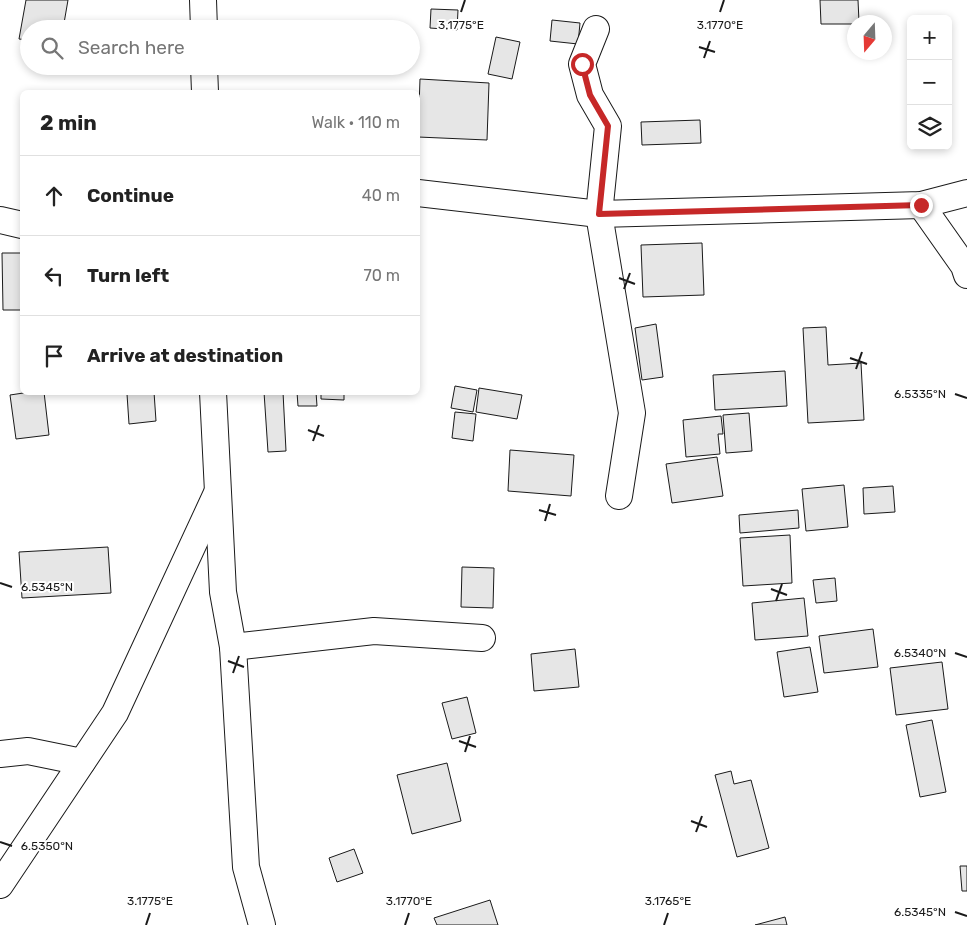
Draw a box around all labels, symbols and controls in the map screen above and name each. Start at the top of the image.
north arrow [847,15,892,60]
map controls [907,15,952,150]
button: + [907,15,952,60]
text: 3.1775°E [438,18,484,32]
text: 3.1770°E [697,18,743,32]
search box [20,20,420,75]
icon: search [38,34,66,62]
text: Search here [78,36,185,59]
route start [571,53,594,76]
button: − [907,60,952,105]
button: layers [907,105,952,150]
text: 2 min [40,110,97,135]
text: Walk · 110 m [312,113,400,132]
icon: ahead [40,182,68,210]
text: Continue [87,184,174,207]
text: 40 m [362,186,400,205]
route end [910,194,933,217]
icon: left [40,262,68,290]
text: Turn left [87,264,169,287]
text: 70 m [363,266,400,285]
icon: arrive [40,342,68,370]
text: Arrive at destination [87,344,283,367]
text: 6.5335°N [894,387,946,401]
text: 6.5345°N [21,580,73,594]
text: 6.5340°N [894,646,946,660]
text: 6.5350°N [21,839,73,853]
text: 3.1775°E [127,894,173,908]
text: 3.1770°E [386,894,432,908]
text: 3.1765°E [645,894,691,908]
text: 6.5345°N [894,905,946,919]

